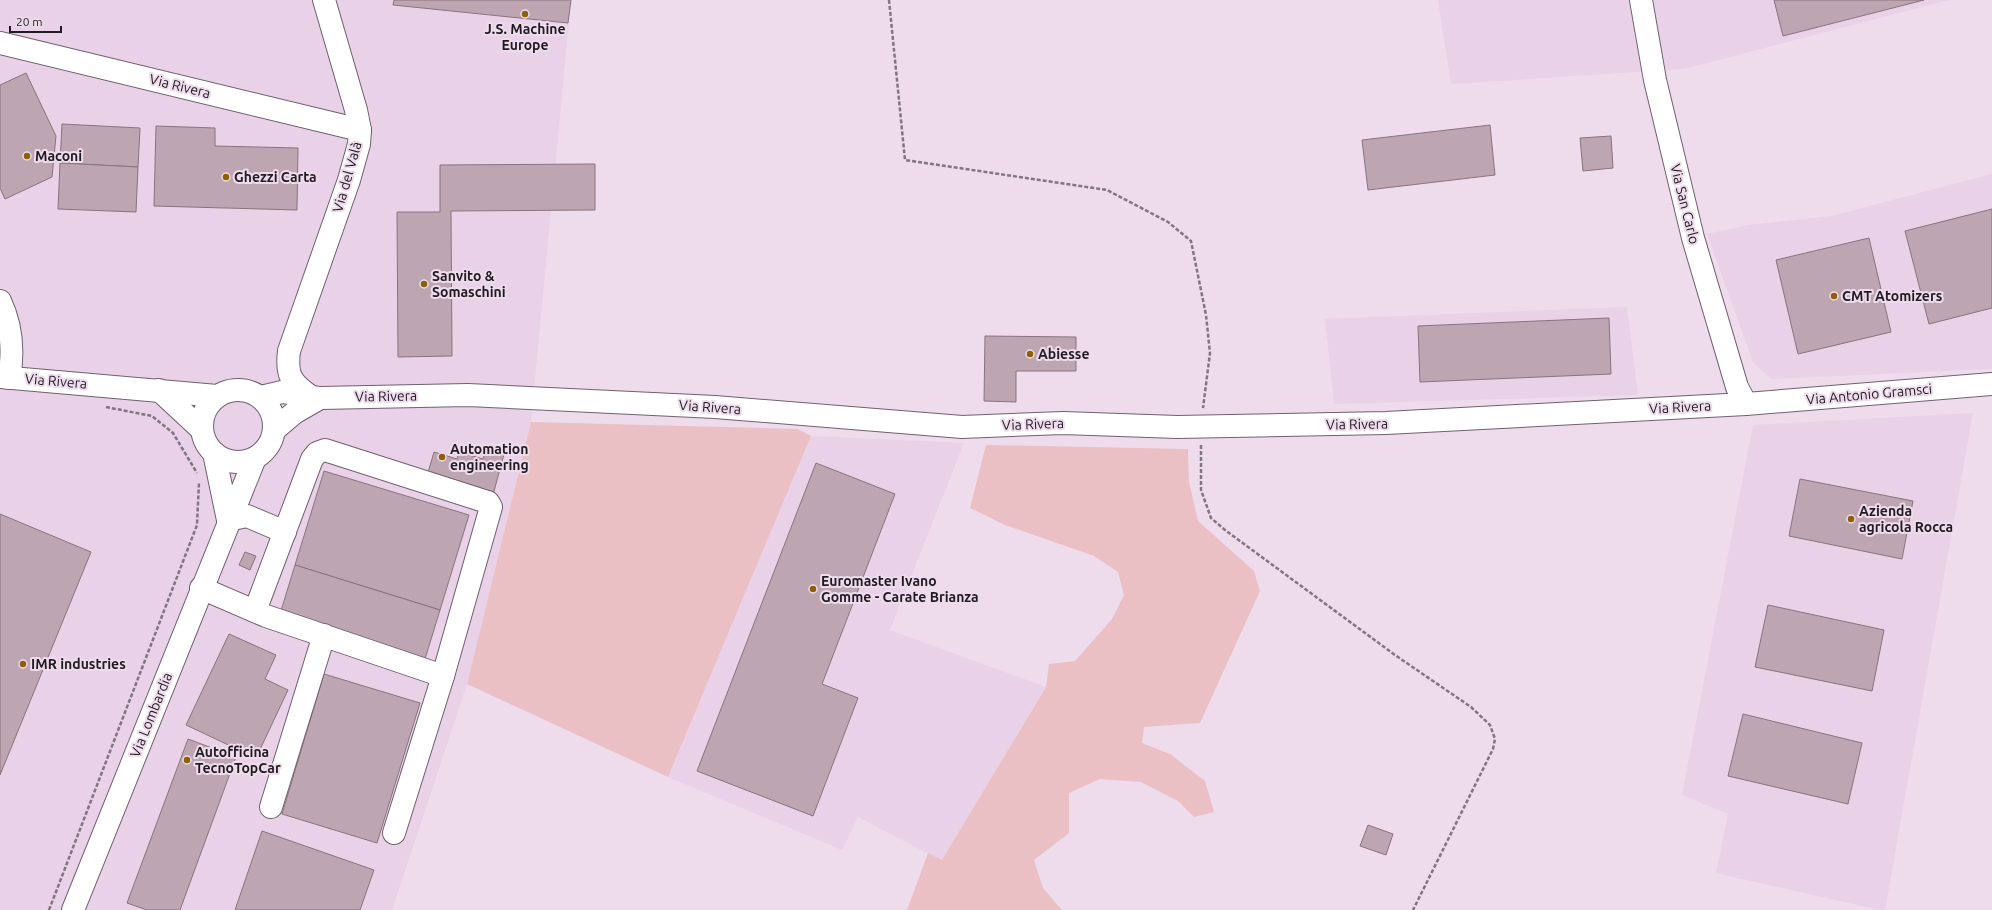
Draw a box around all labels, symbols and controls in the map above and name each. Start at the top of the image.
scale bar [10,8,61,34]
marker: J.S. Machine Europe [520,9,530,19]
text: 20 m [16,15,43,28]
place label: J.S. Machine Europe [484,21,566,53]
street label: Via Rivera [148,71,212,101]
street label: Via del Valà [329,140,365,214]
place label: Maconi [35,148,82,164]
marker: Maconi [22,151,32,161]
street label: Via San Carlo [1667,162,1703,246]
place label: Ghezzi Carta [234,169,317,185]
marker: Ghezzi Carta [221,172,231,182]
place label: Sanvito & Somaschini [432,268,506,300]
marker: Sanvito & Somaschini [419,279,429,289]
place label: CMT Atomizers [1842,288,1943,304]
marker: CMT Atomizers [1829,291,1839,301]
place label: Abiesse [1038,346,1089,362]
marker: Abiesse [1025,349,1035,359]
street label: Via Rivera [24,370,88,392]
street label: Via Antonio Gramsci [1805,381,1933,407]
street label: Via Rivera [355,387,417,405]
street label: Via Rivera [678,397,742,417]
street label: Via Rivera [1648,397,1712,417]
street label: Via Rivera [1002,415,1064,433]
street label: Via Rivera [1326,415,1388,433]
place label: Automation engineering [450,441,529,473]
marker: Automation engineering [437,452,447,462]
place label: Azienda agricola Rocca [1859,503,1953,535]
marker: Azienda agricola Rocca [1846,514,1856,524]
place label: Euromaster Ivano Gomme - Carate Brianza [821,573,979,605]
marker: Euromaster Ivano Gomme - Carate Brianza [808,584,818,594]
place label: IMR industries [31,656,126,672]
marker: IMR industries [18,659,28,669]
street label: Via Lombardia [127,670,175,760]
place label: Autofficina TecnoTopCar [195,744,281,776]
marker: Autofficina TecnoTopCar [182,755,192,765]

